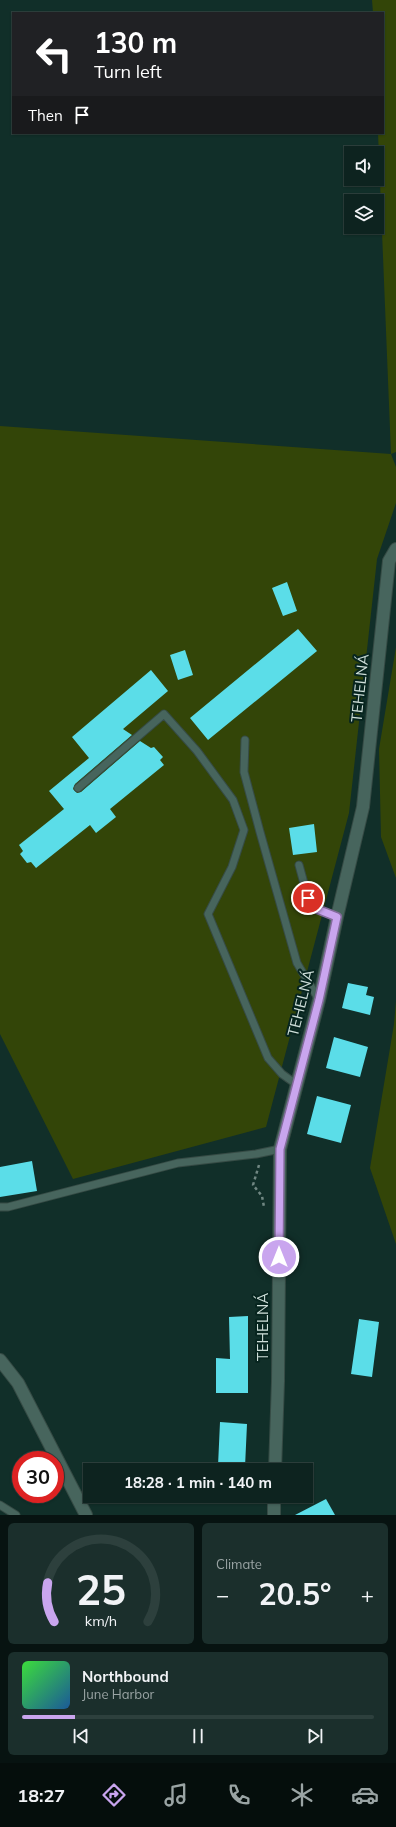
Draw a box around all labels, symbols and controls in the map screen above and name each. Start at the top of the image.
text: 130 m [94,25,177,60]
icon: left [28,28,80,80]
text: Turn left [94,60,162,83]
icon: arrive [71,104,93,126]
text: Then [28,106,63,125]
map controls [344,146,384,234]
button: sound [344,146,384,186]
button: layers [344,194,384,234]
street label: TEHELNÁ [346,653,373,723]
pin [291,881,325,915]
icon: arrive [297,887,319,909]
street label: TEHELNÁ [283,967,318,1038]
position arrow [258,1236,300,1278]
street label: TEHELNÁ [253,1293,272,1361]
speed limit sign: 30 [12,1451,64,1503]
text: 18:28 · 1 min · 140 m [124,1473,272,1492]
text: Climate [216,1556,262,1572]
text: 25 [76,1562,126,1614]
text: 20.5° [259,1575,331,1613]
text: − [216,1581,229,1609]
text: + [361,1581,374,1609]
text: km/h [85,1611,117,1629]
text: Northbound [82,1667,169,1686]
text: June Harbor [82,1686,154,1702]
icon: previous [70,1725,92,1747]
icon: pause [187,1725,209,1747]
icon: next [304,1725,326,1747]
icon: directions [100,1781,128,1809]
icon: music [162,1781,190,1809]
icon: phone [225,1781,253,1809]
icon: climate [288,1781,316,1809]
icon: car [351,1781,379,1809]
text: 18:27 [17,1784,65,1807]

